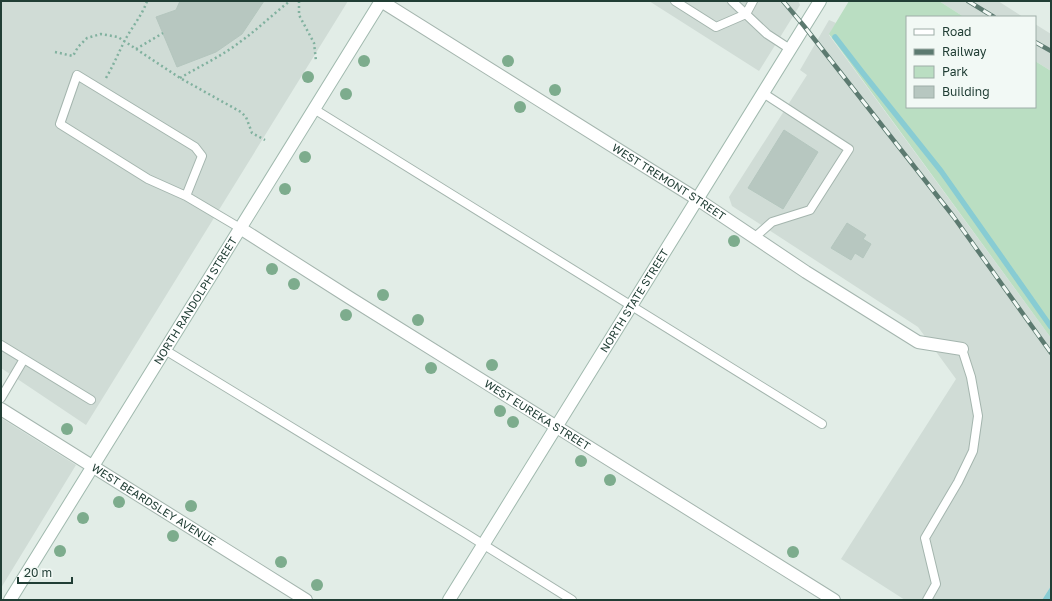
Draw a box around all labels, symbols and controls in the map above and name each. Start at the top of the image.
legend [906,16,1036,108]
text: Road [942,24,971,39]
text: Railway [942,44,987,59]
text: Park [942,64,968,79]
text: Building [942,84,990,99]
street label: WEST TREMONT STREET [610,141,729,222]
street label: NORTH RANDOLPH STREET [151,234,239,366]
street label: NORTH STATE STREET [597,246,671,355]
street label: WEST EUREKA STREET [482,376,593,452]
street label: WEST BEARDSLEY AVENUE [89,460,219,548]
scale bar [18,559,72,585]
text: 20 m [24,565,52,580]

